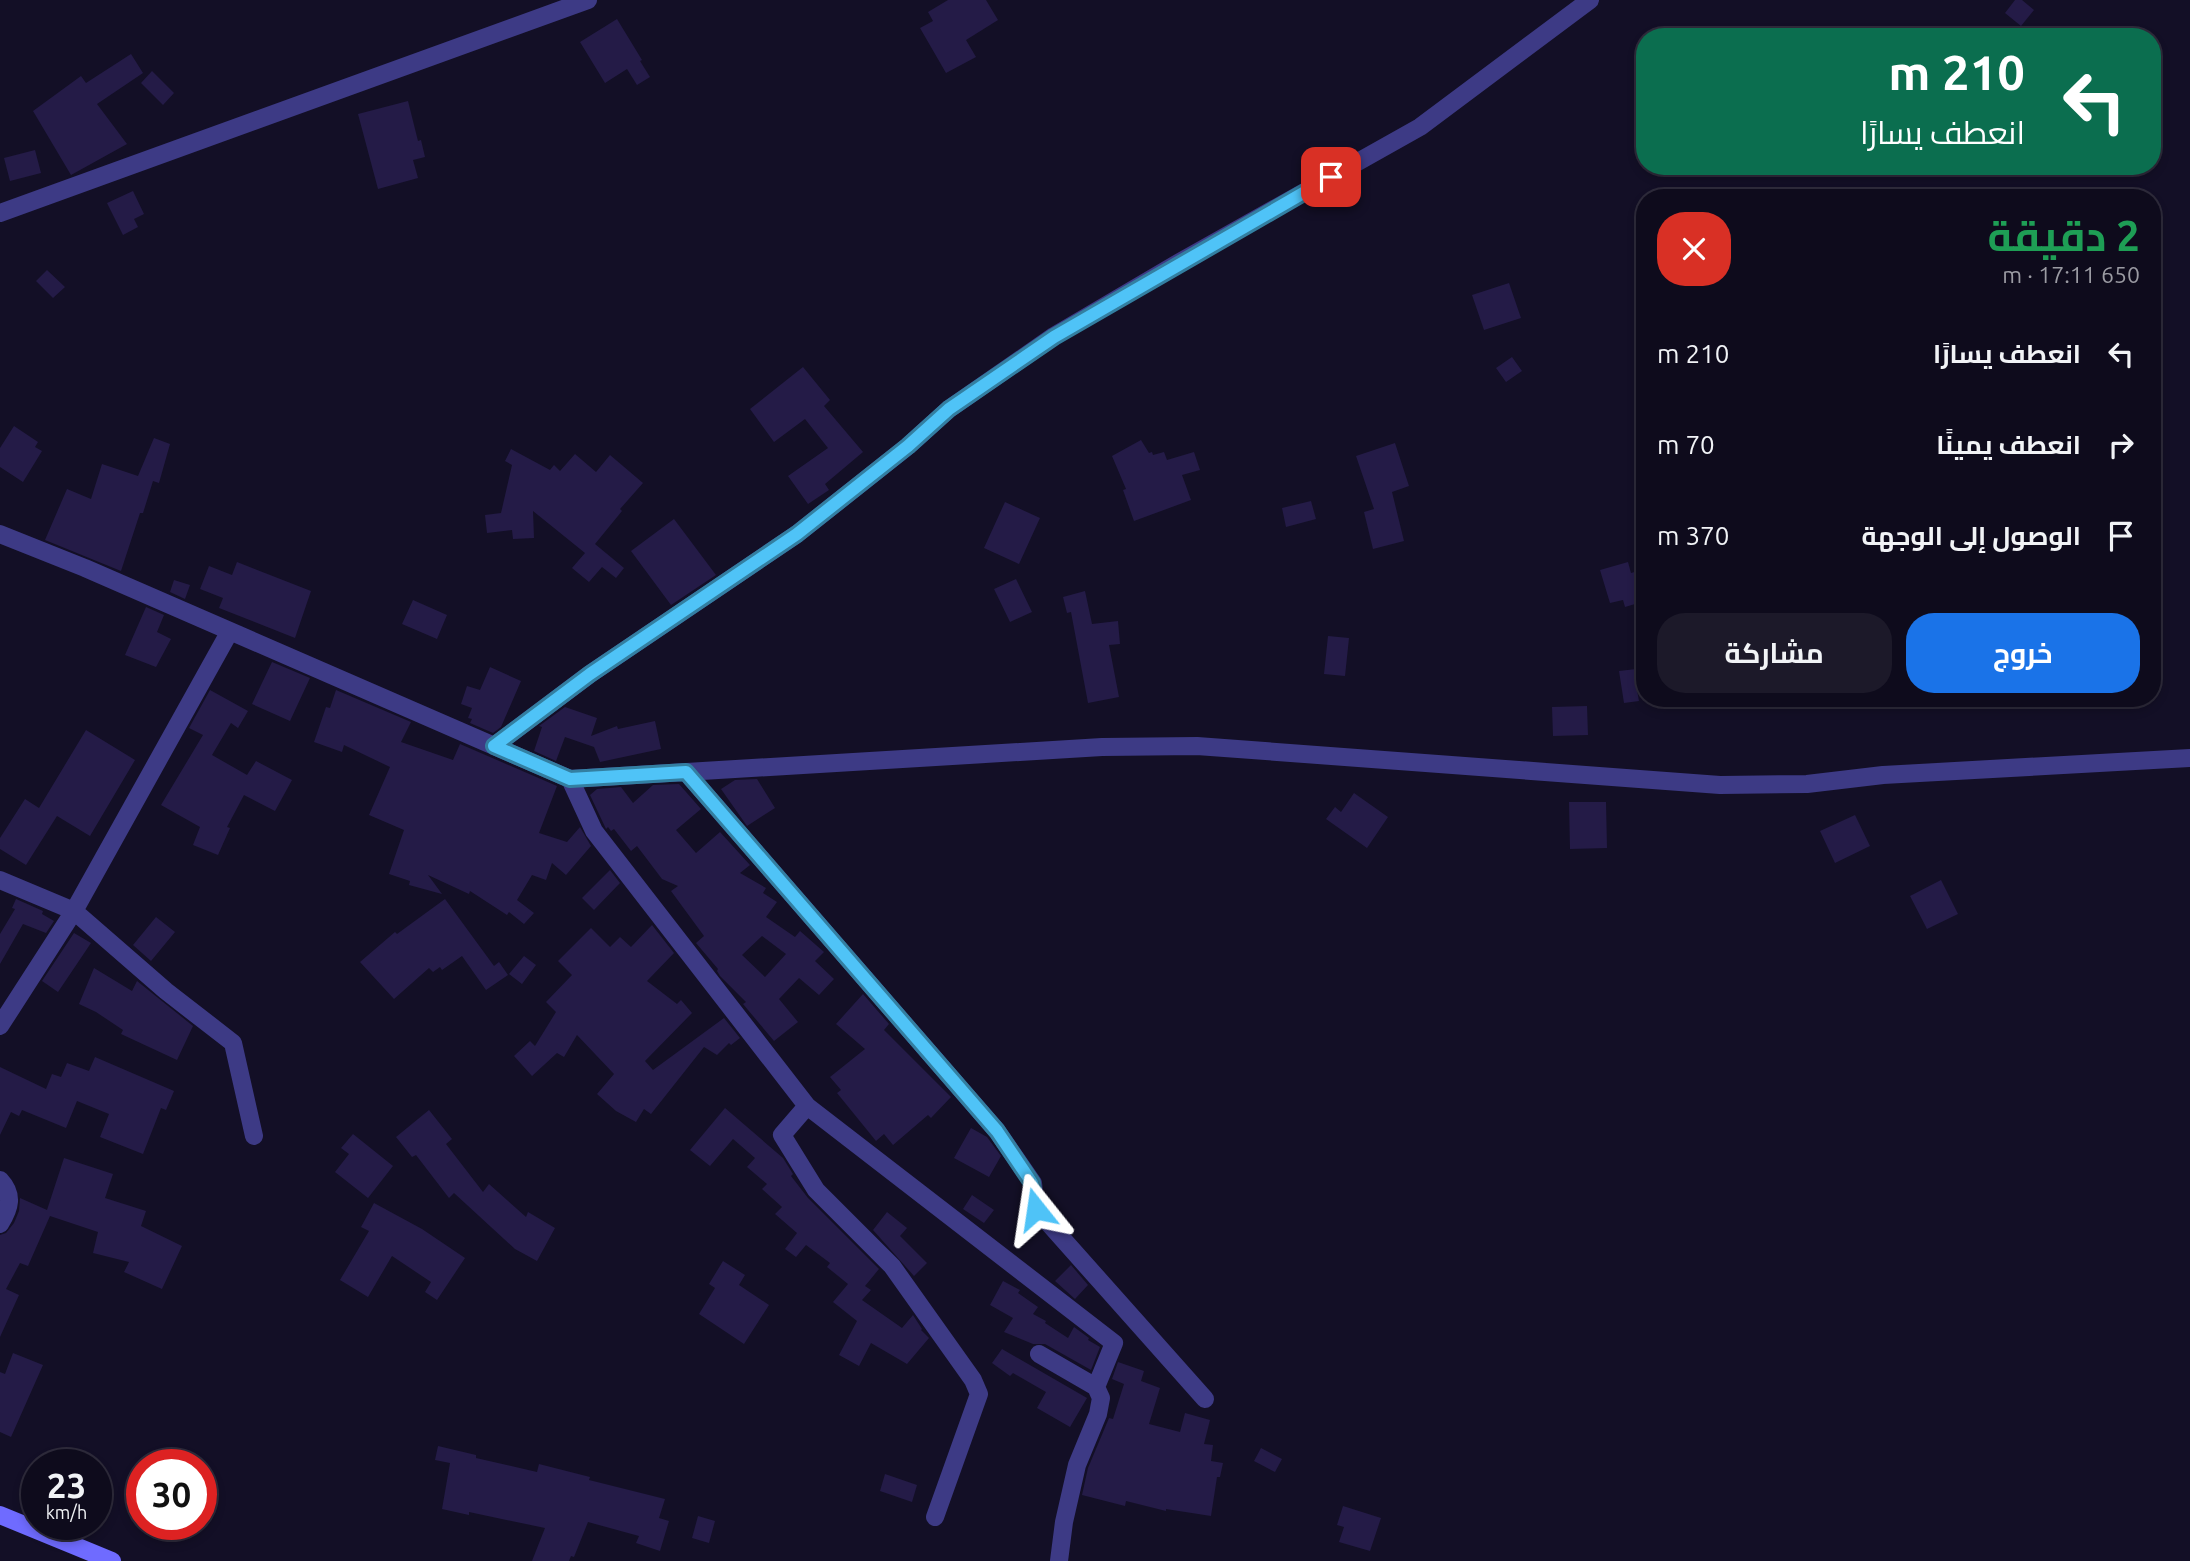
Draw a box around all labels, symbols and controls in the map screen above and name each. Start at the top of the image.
text: 210 m [1888,44,2025,99]
icon: left [2049,56,2140,147]
text: انعطف يسارًا [1860,114,2025,150]
pin [1301,147,1361,207]
icon: arrive [1312,158,1350,196]
button: close [1657,212,1731,286]
text: 2 دقيقة [1988,212,2140,259]
text: 650 m · 17:11 [2002,262,2140,287]
icon: left [2102,335,2140,373]
text: 210 m [1657,339,1729,368]
text: انعطف يسارًا [1933,339,2081,368]
icon: right [2102,426,2140,464]
text: 70 m [1657,430,1715,459]
text: انعطف يمينًا [1936,430,2081,459]
icon: arrive [2102,517,2140,555]
text: 370 m [1657,521,1729,550]
text: الوصول إلى الوجهة [1862,521,2081,550]
button: مشاركة [1657,613,1892,693]
button: خروج [1906,613,2140,693]
position arrow [999,1172,1073,1246]
speed limit sign: 30 [126,1449,217,1540]
text: 23 [47,1465,86,1505]
text: km/h [46,1502,87,1522]

